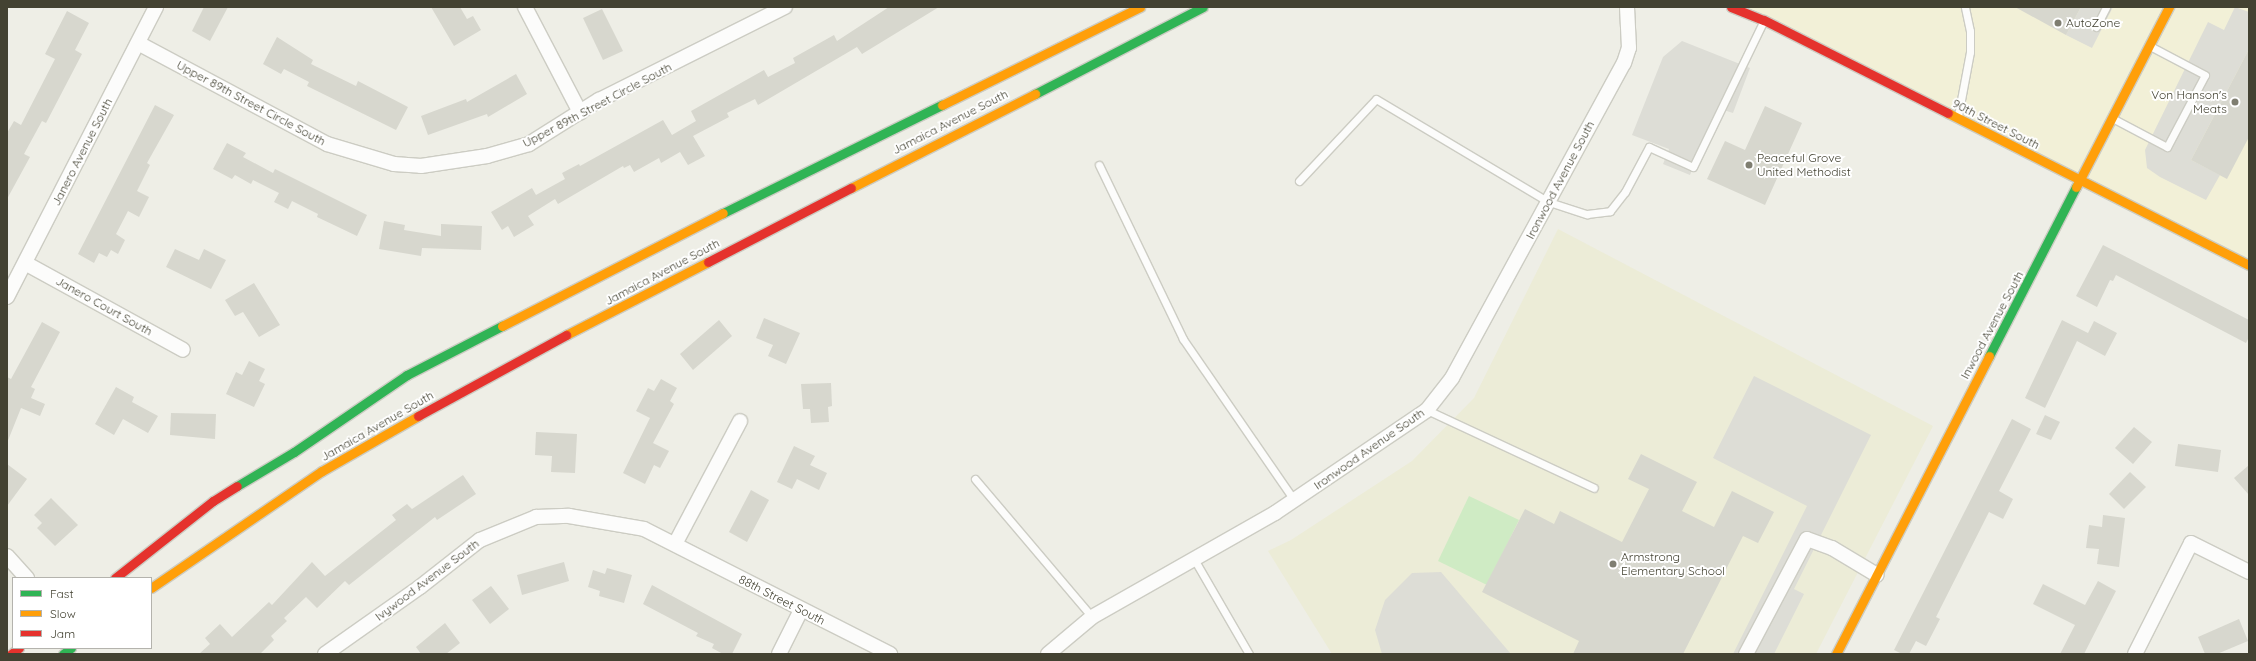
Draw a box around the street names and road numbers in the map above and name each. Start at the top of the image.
street label: Upper 89th Street Circle South [174,58,328,148]
street label: Upper 89th Street Circle South [520,60,674,150]
street label: Jamaica Avenue South [890,87,1010,157]
street label: Janero Avenue South [49,96,115,208]
street label: 90th Street South [1950,96,2042,152]
street label: Ironwood Avenue South [1523,119,1597,241]
street label: Jamaica Avenue South [602,236,722,308]
street label: Inwood Avenue South [1957,269,2027,381]
street label: Janero Court South [53,273,155,339]
street label: Jamaica Avenue South [318,388,436,464]
street label: Ironwood Avenue South [1311,405,1427,493]
street label: Ivywood Avenue South [372,536,482,624]
street label: 88th Street South [736,572,828,628]

